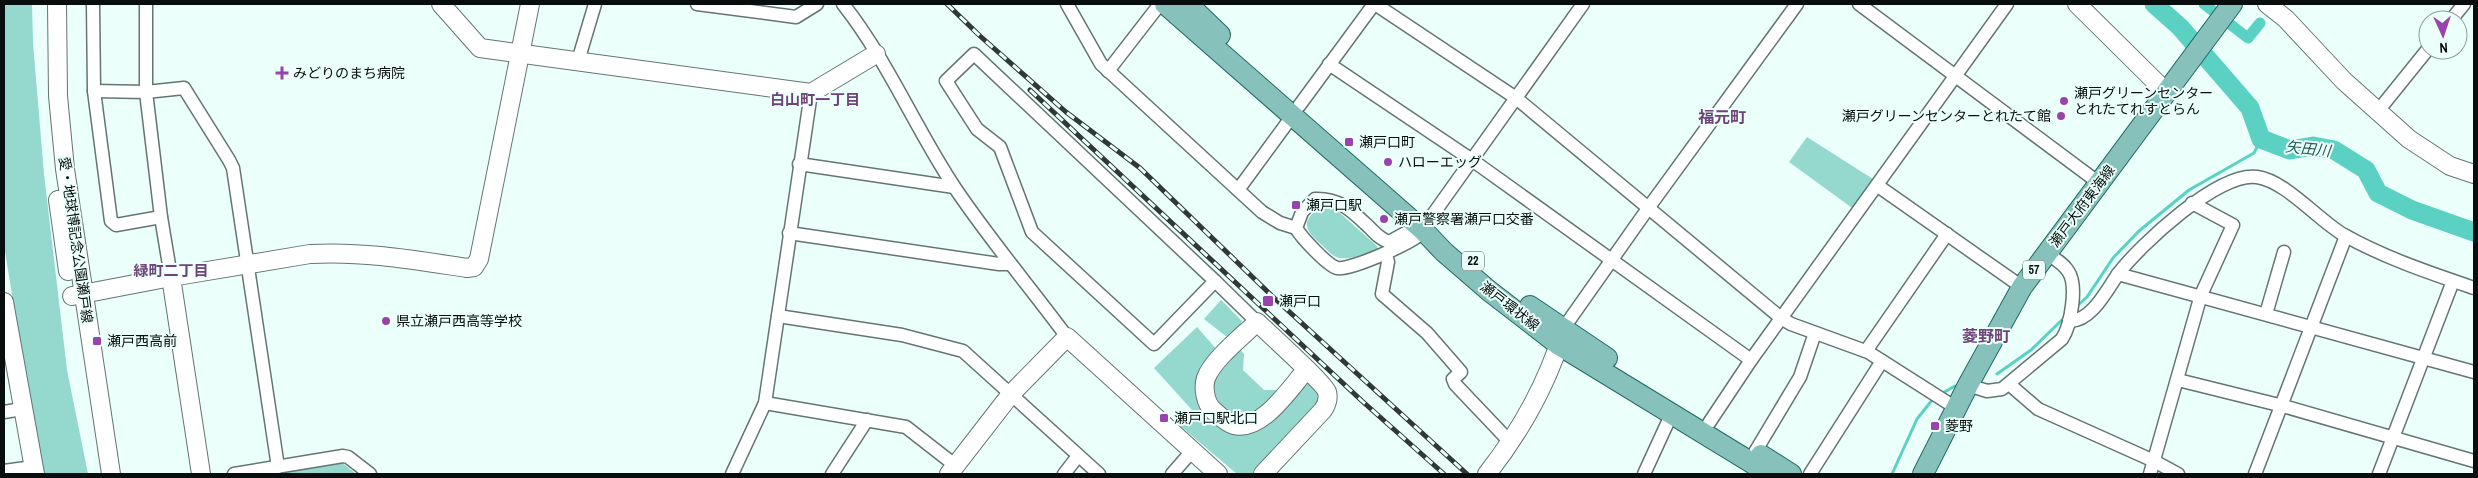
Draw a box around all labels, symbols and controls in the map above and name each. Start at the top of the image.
north arrow [2418,10,2468,60]
text: N [2439,39,2448,57]
place label: みどりのまち病院 [293,64,405,82]
marker: みどりのまち病院 [275,66,289,80]
place label: 瀬戸グリーンセンター とれたてれすとらん [2074,84,2213,118]
district label: 白山町一丁目 [770,89,860,110]
marker: 瀬戸グリーンセンター とれたてれすとらん [2058,95,2070,107]
district label: 福元町 [1698,106,1746,128]
place label: 瀬戸グリーンセンターとれたて館 [1842,107,2051,125]
marker: 瀬戸グリーンセンターとれたて館 [2055,110,2067,122]
place label: 瀬戸口町 [1359,133,1415,151]
marker: 瀬戸口町 [1343,136,1355,148]
water label: 矢田川 [2285,136,2334,162]
place label: ハローエッグ [1398,153,1482,171]
street label: 愛・地球博記念公園瀬戸線 [55,156,97,324]
marker: ハローエッグ [1382,156,1394,168]
street label: 瀬戸大府東海線 [2045,161,2119,251]
place label: 瀬戸口駅 [1306,196,1362,214]
marker: 瀬戸口駅 [1290,199,1302,211]
place label: 瀬戸警察署瀬戸口交番 [1394,210,1534,228]
marker: 瀬戸警察署瀬戸口交番 [1378,213,1390,225]
road number: 22 [1462,252,1484,270]
district label: 緑町二丁目 [133,260,209,281]
road number: 57 [2023,260,2045,280]
street label: 瀬戸環状線 [1477,277,1543,335]
place label: 瀬戸口 [1279,292,1321,310]
marker: 瀬戸口 [1261,294,1275,308]
place label: 県立瀬戸西高等学校 [396,312,522,330]
marker: 県立瀬戸西高等学校 [380,315,392,327]
district label: 菱野町 [1962,325,2010,347]
place label: 瀬戸西高前 [107,332,177,350]
marker: 瀬戸西高前 [91,335,103,347]
place label: 瀬戸口駅北口 [1174,409,1258,427]
marker: 瀬戸口駅北口 [1158,412,1170,424]
place label: 菱野 [1945,417,1973,435]
marker: 菱野 [1929,420,1941,432]

